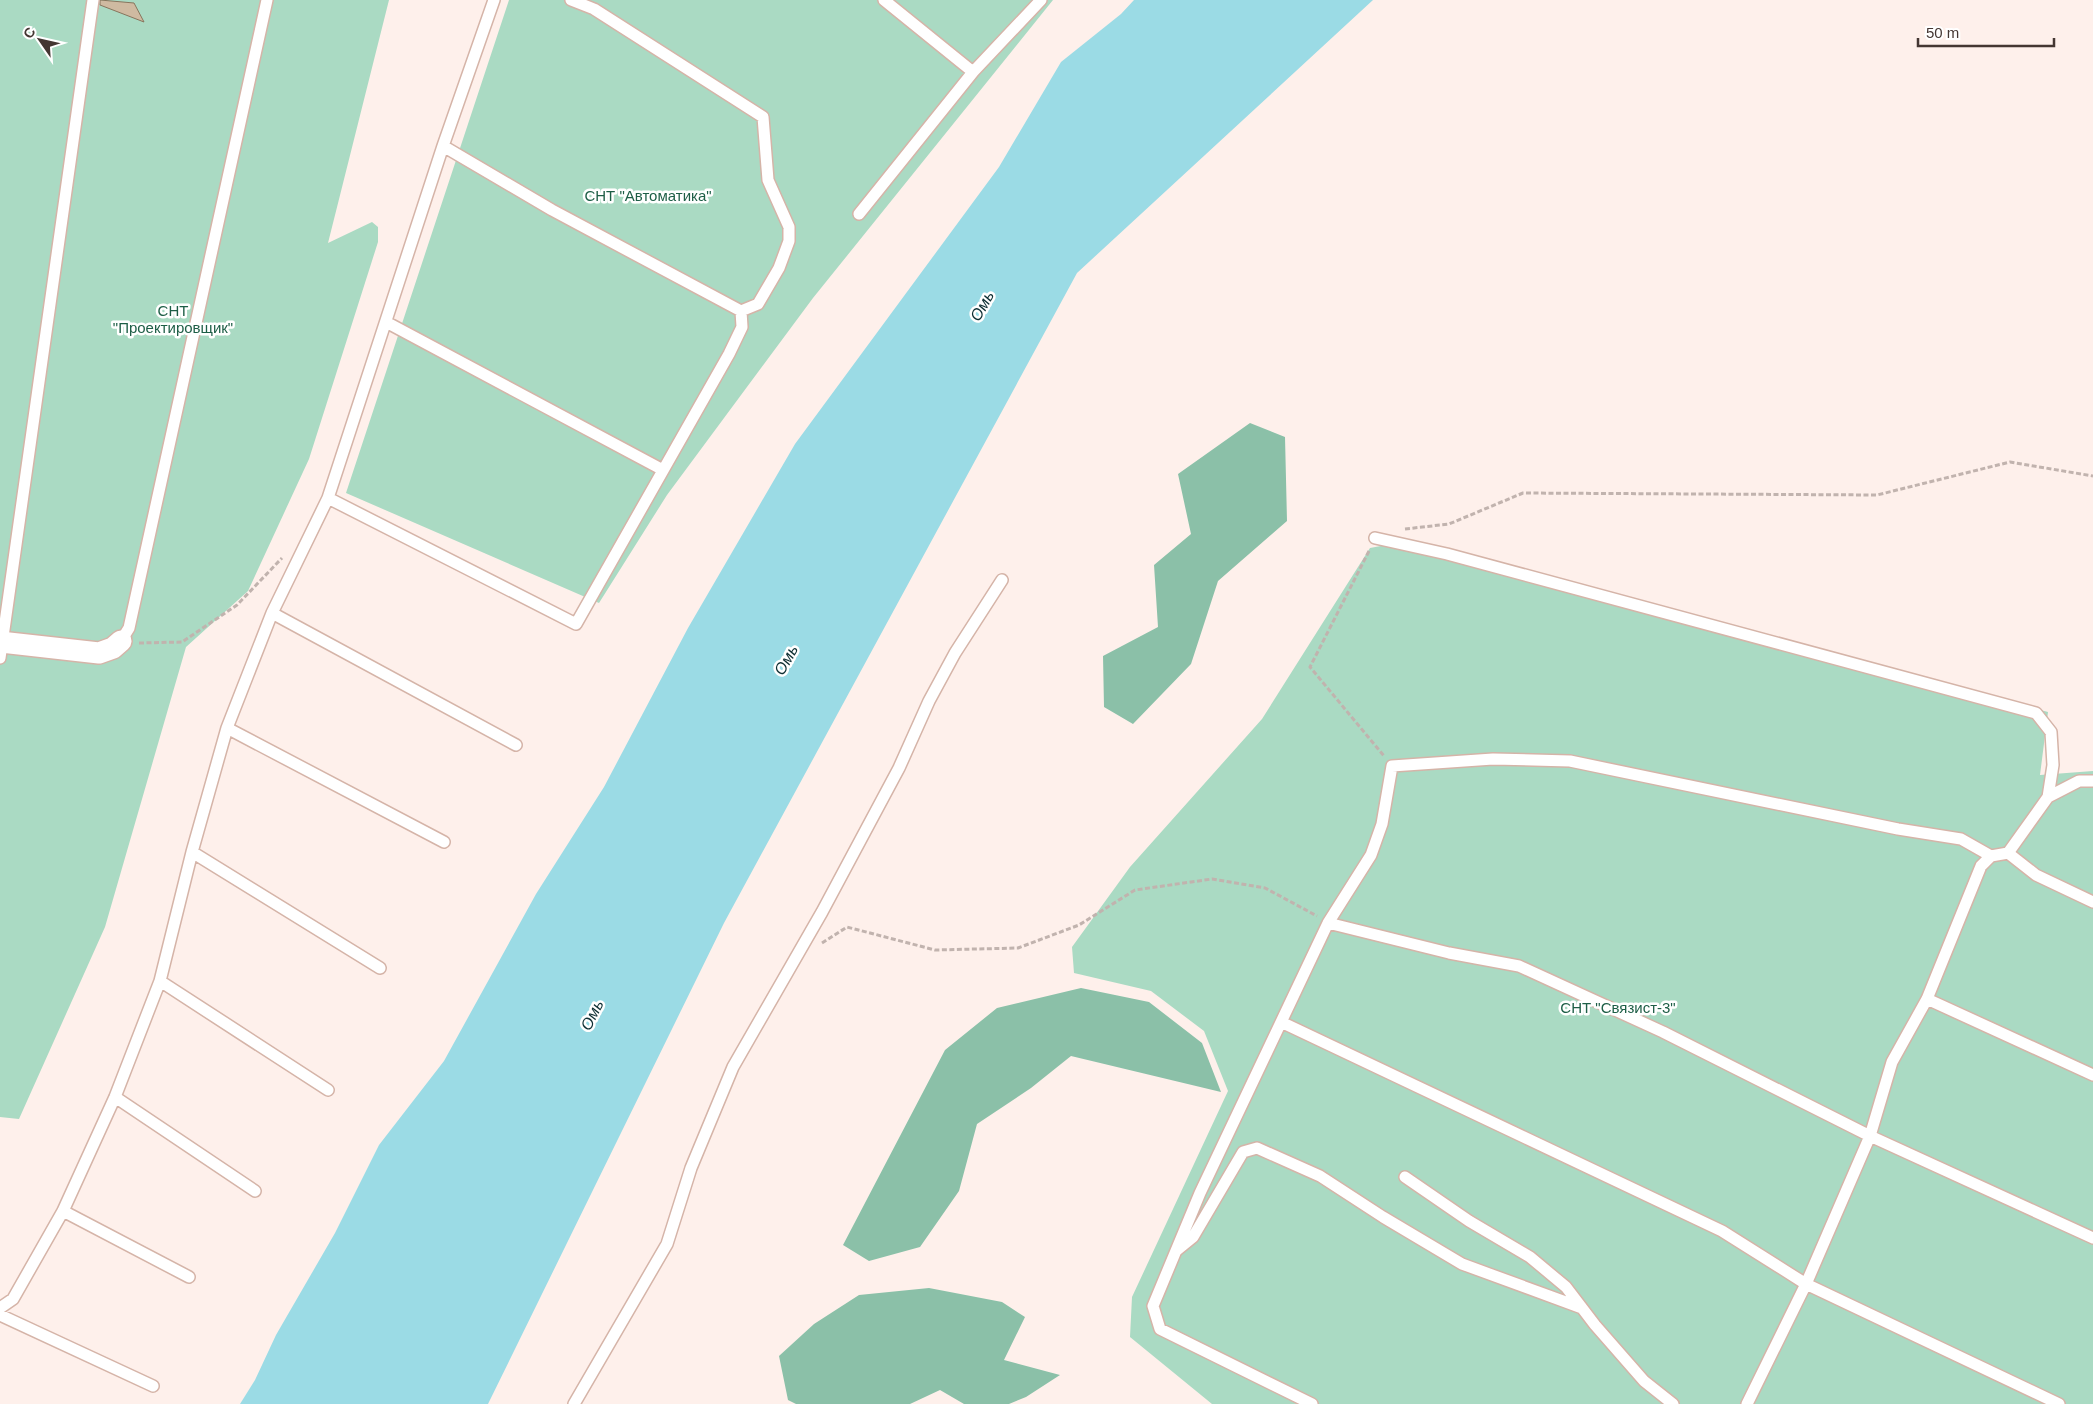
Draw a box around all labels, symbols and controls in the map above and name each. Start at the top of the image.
north arrow [15,15,65,65]
scale bar [1918,15,2054,47]
text: С [20,24,39,41]
text: 50 m [1926,24,1959,41]
park label: СНТ "Автоматика" [584,187,712,204]
water label: Омь [967,288,997,324]
park label: СНТ "Проектировщик" [113,302,233,336]
water label: Омь [771,642,801,678]
water label: Омь [577,997,607,1033]
park label: СНТ "Связист-3" [1560,999,1676,1016]

